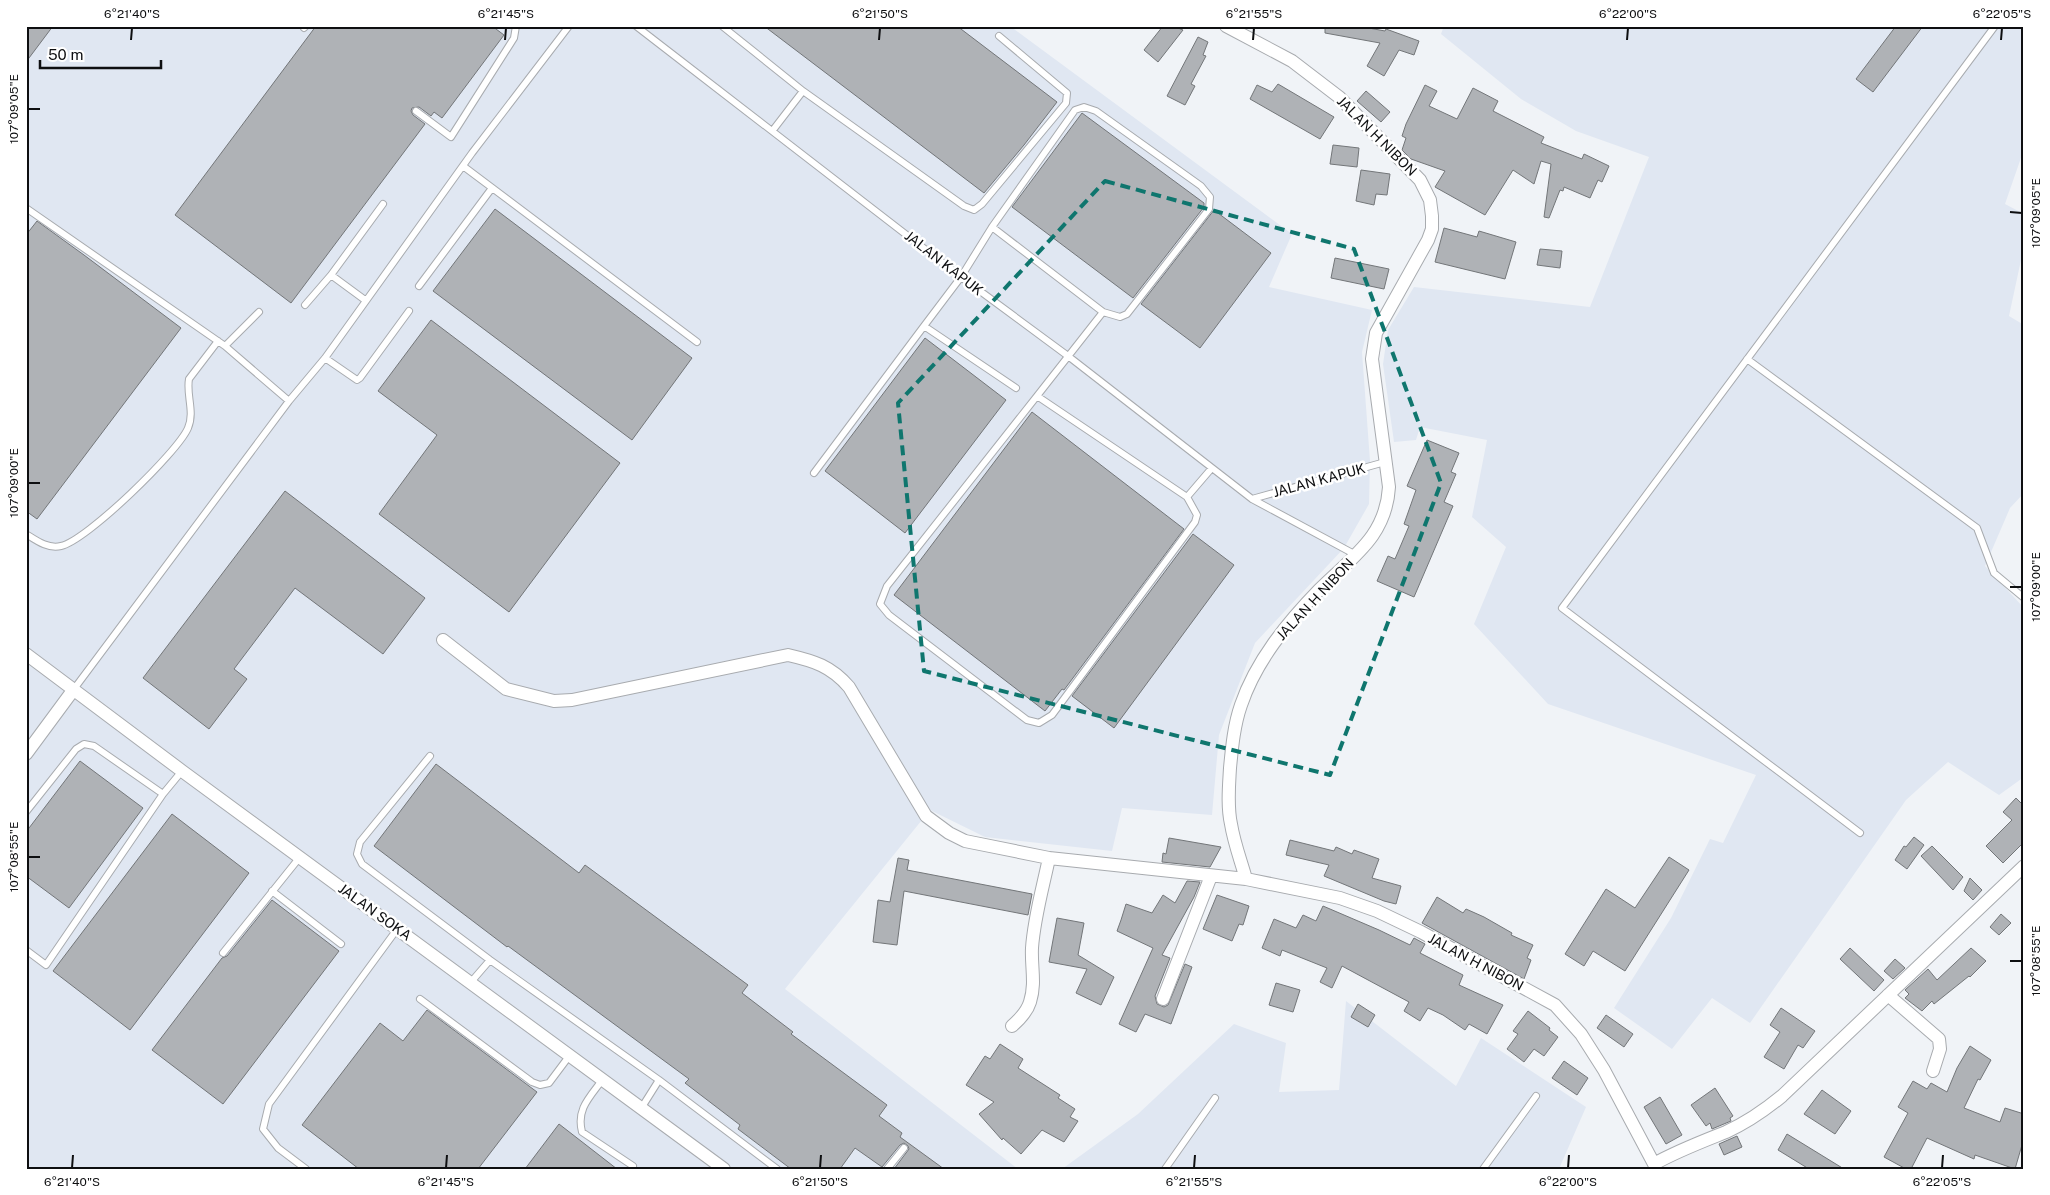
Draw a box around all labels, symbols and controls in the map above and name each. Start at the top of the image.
text: 6°21'40"S [104,7,160,21]
text: 6°21'45"S [478,7,534,21]
text: 6°21'50"S [852,7,908,21]
text: 6°21'55"S [1226,7,1282,21]
text: 6°22'00"S [1599,7,1657,21]
text: 6°22'05"S [1973,7,2031,21]
scale bar [40,38,161,70]
text: 50 m [48,46,83,63]
text: 107°09'05"E [7,74,21,144]
street label: JALAN H NIBON [1334,93,1420,179]
text: 107°09'05"E [2029,178,2043,248]
street label: JALAN KAPUK [902,227,987,299]
text: 107°09'00"E [7,448,21,518]
street label: JALAN KAPUK [1271,460,1367,500]
text: 107°09'00"E [2029,552,2043,622]
street label: JALAN H NIBON [1273,555,1357,643]
text: 107°08'55"E [7,822,21,892]
street label: JALAN SOKA [335,880,415,944]
text: 107°08'55"E [2029,926,2043,996]
street label: JALAN H NIBON [1425,930,1527,994]
text: 6°21'40"S [44,1175,100,1189]
text: 6°21'45"S [418,1175,474,1189]
text: 6°21'50"S [792,1175,848,1189]
text: 6°21'55"S [1166,1175,1222,1189]
text: 6°22'00"S [1539,1175,1597,1189]
text: 6°22'05"S [1913,1175,1971,1189]

